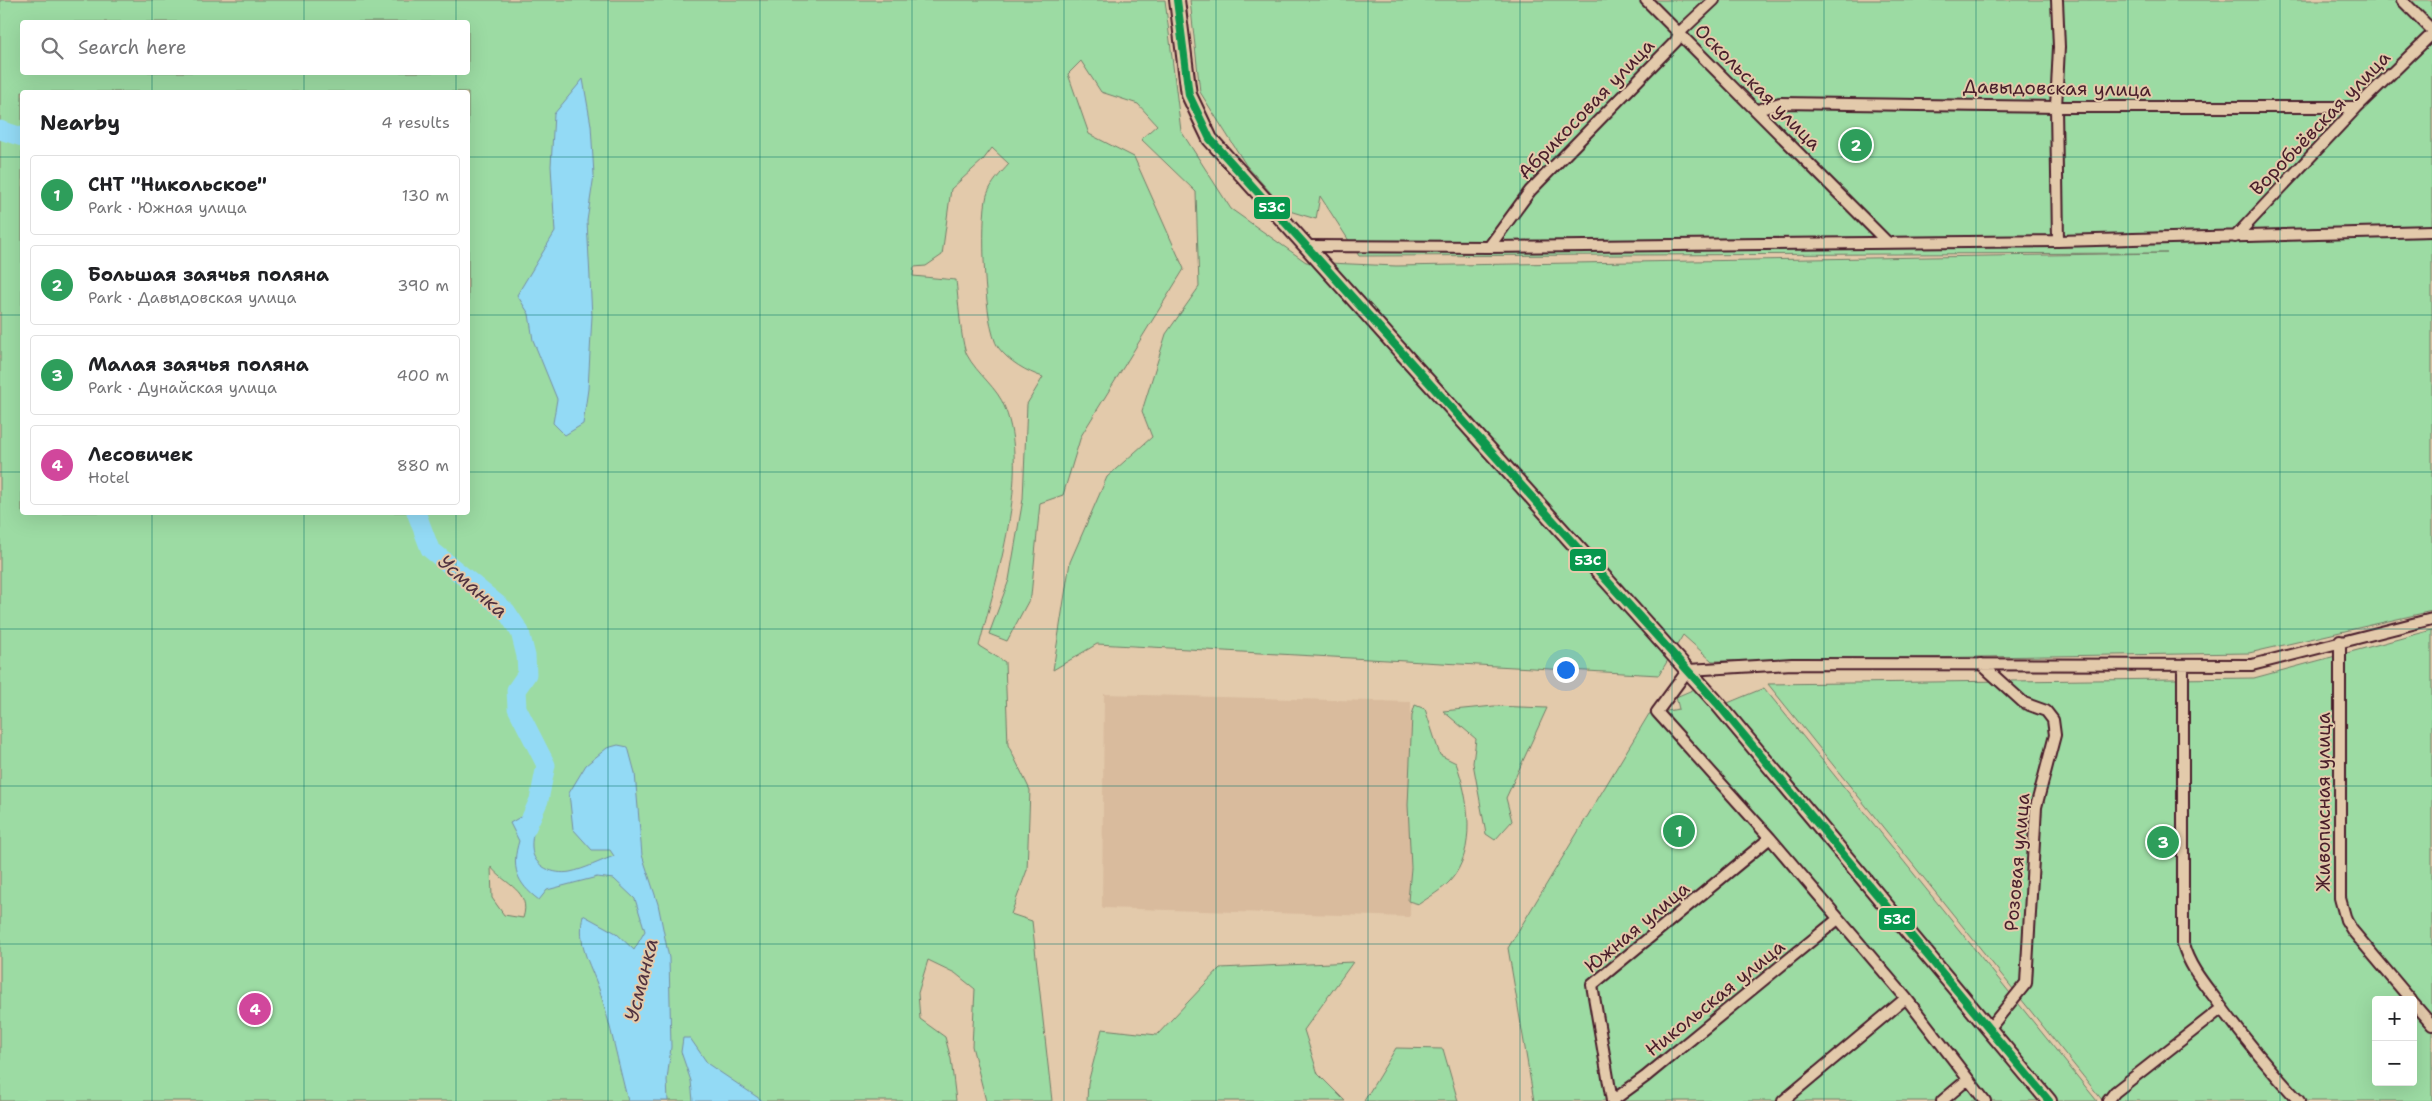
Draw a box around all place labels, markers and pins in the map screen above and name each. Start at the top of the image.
pin: 2 [1840,126,1872,164]
pin: 1 [1663,812,1695,850]
pin: 3 [2147,823,2179,861]
pin: 4 [239,990,271,1028]

